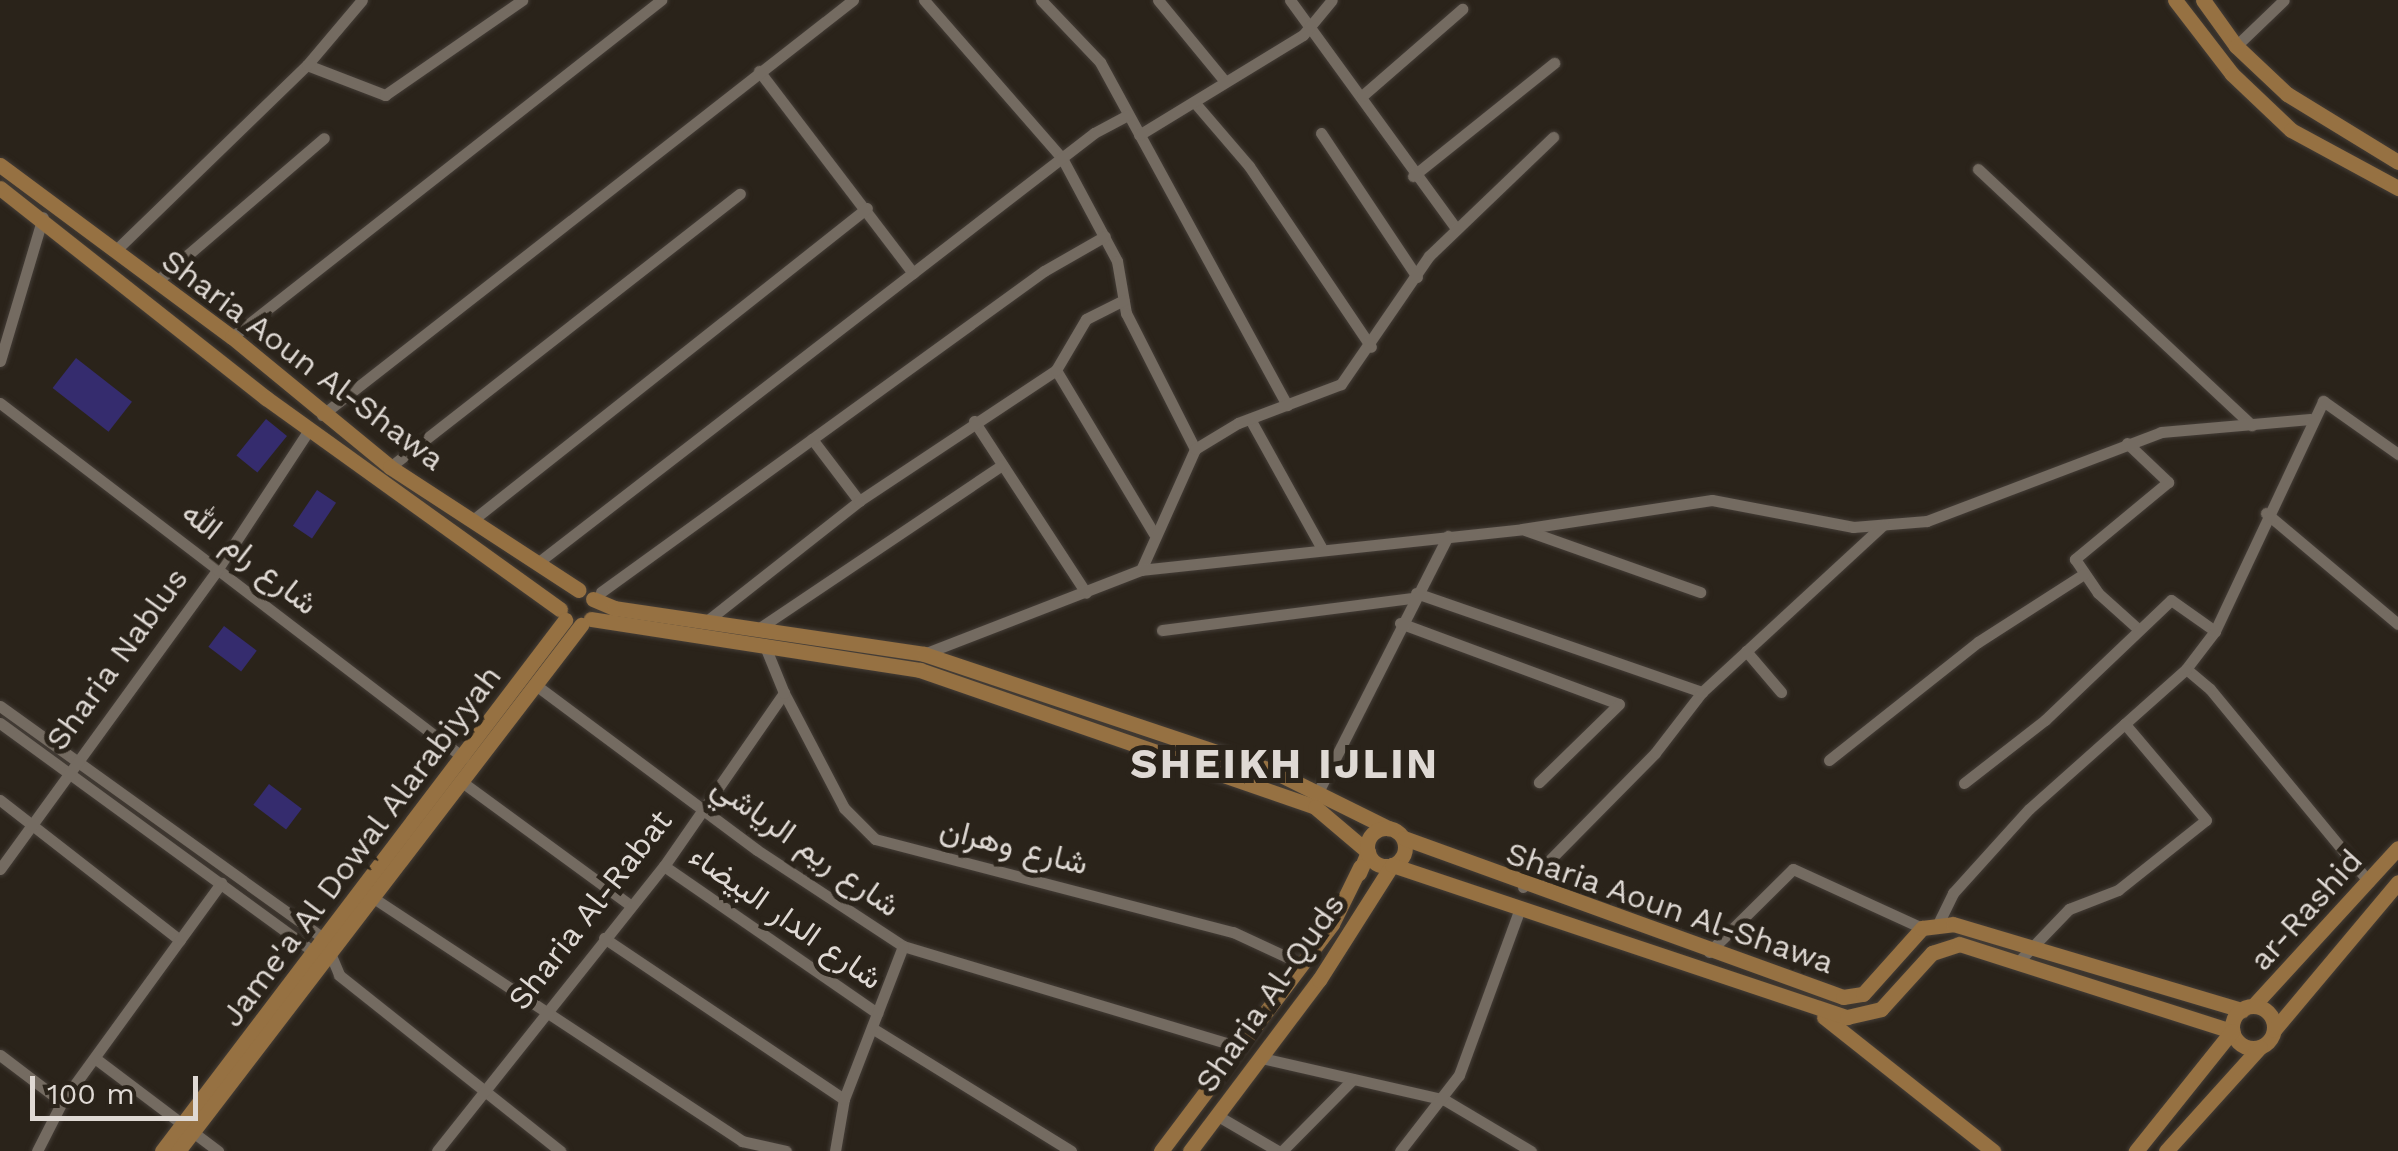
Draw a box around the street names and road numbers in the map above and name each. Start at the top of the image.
street label: Sharia Aoun Al-Shawa [153,240,453,480]
street label: شارع رام الله [174,493,326,623]
street label: Sharia Nablus [38,560,196,758]
street label: Jame'a Al Dowal Alarabiyyah [211,656,511,1036]
street label: شارع ريم الرياشي [705,767,907,925]
street label: Sharia Al-Rabat [499,802,681,1018]
street label: شارع وهران [936,809,1092,883]
street label: Sharia Aoun Al-Shawa [1500,833,1840,983]
street label: شارع الدار البيضاء [682,836,890,998]
street label: ar-Rashid [2242,841,2370,979]
street label: Sharia Al-Quds [1187,886,1353,1100]

